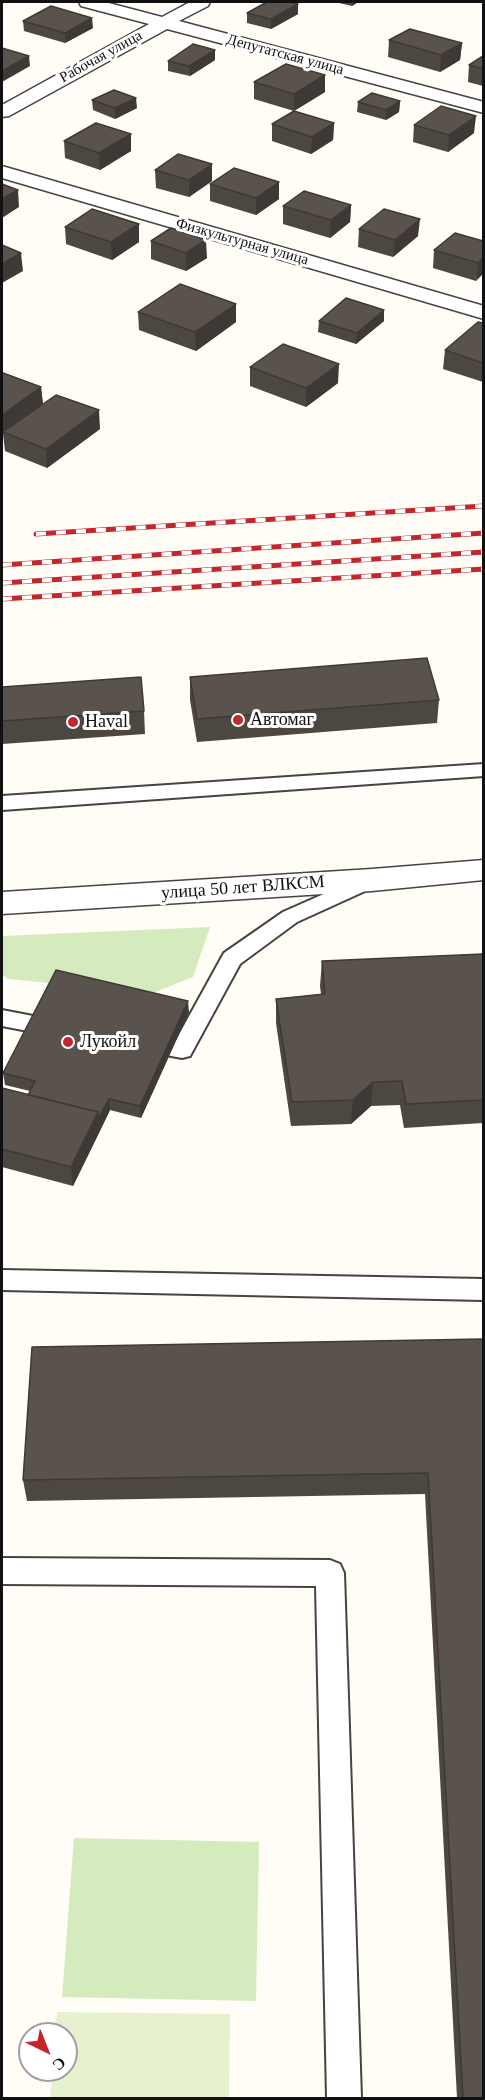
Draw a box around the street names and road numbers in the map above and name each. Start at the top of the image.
street label: Рабочая улица [57,27,145,87]
street label: Депутатская улица [225,31,345,79]
street label: Физкультурная улица [174,214,310,270]
street label: улица 50 лет ВЛКСМ [161,872,325,904]

